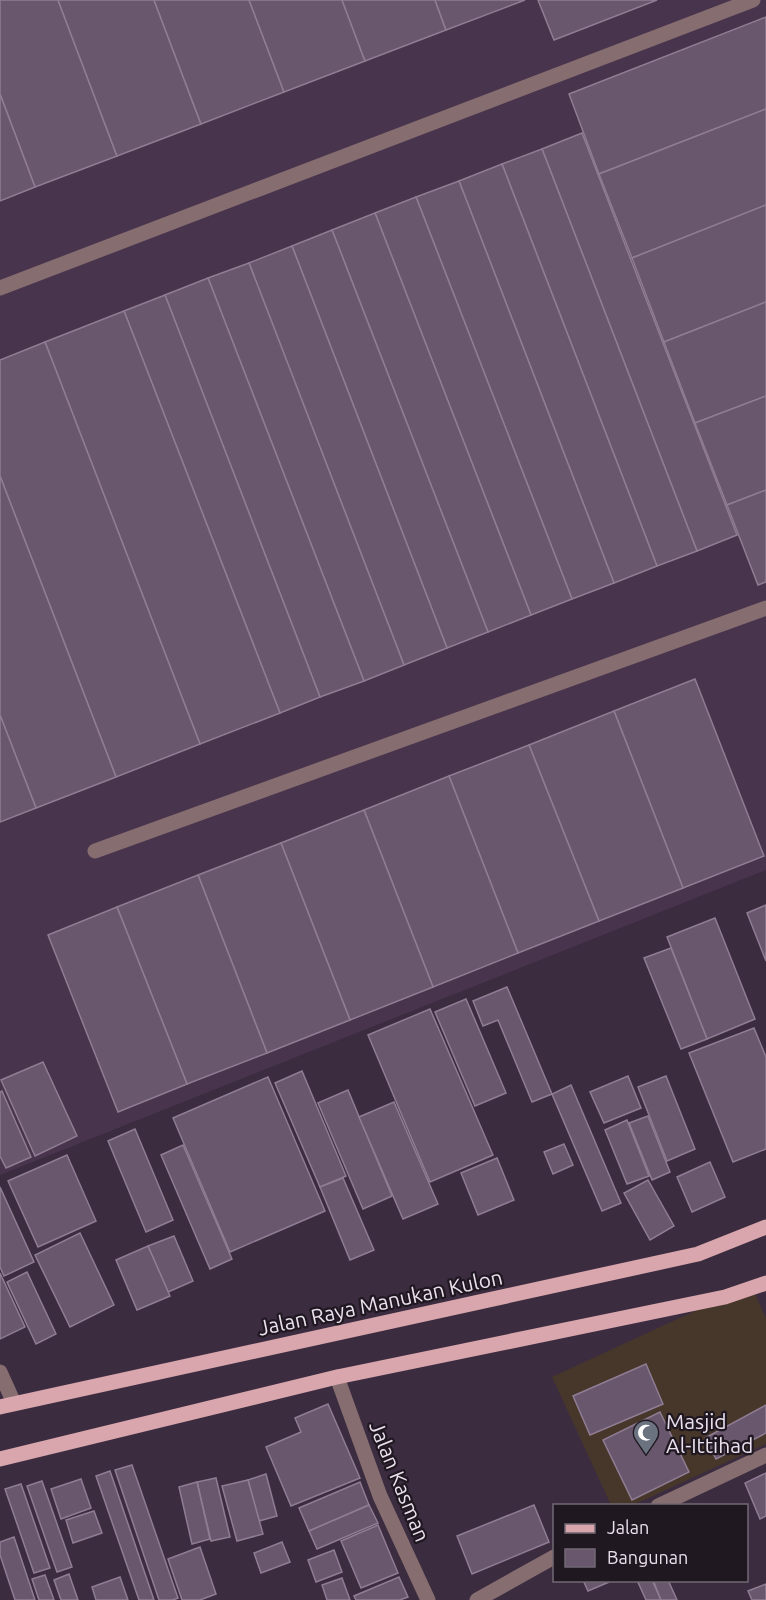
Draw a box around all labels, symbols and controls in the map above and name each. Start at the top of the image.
street label: Jalan Raya Manukan Kulon [255,1264,505,1340]
place label: Masjid Al-Ittihad [666,1409,753,1457]
street label: Jalan Kasman [365,1417,435,1545]
mosque icon: Masjid Al-Ittihad [631,1418,661,1456]
legend [553,1504,748,1582]
text: Jalan [607,1517,649,1537]
text: Bangunan [607,1547,688,1567]

